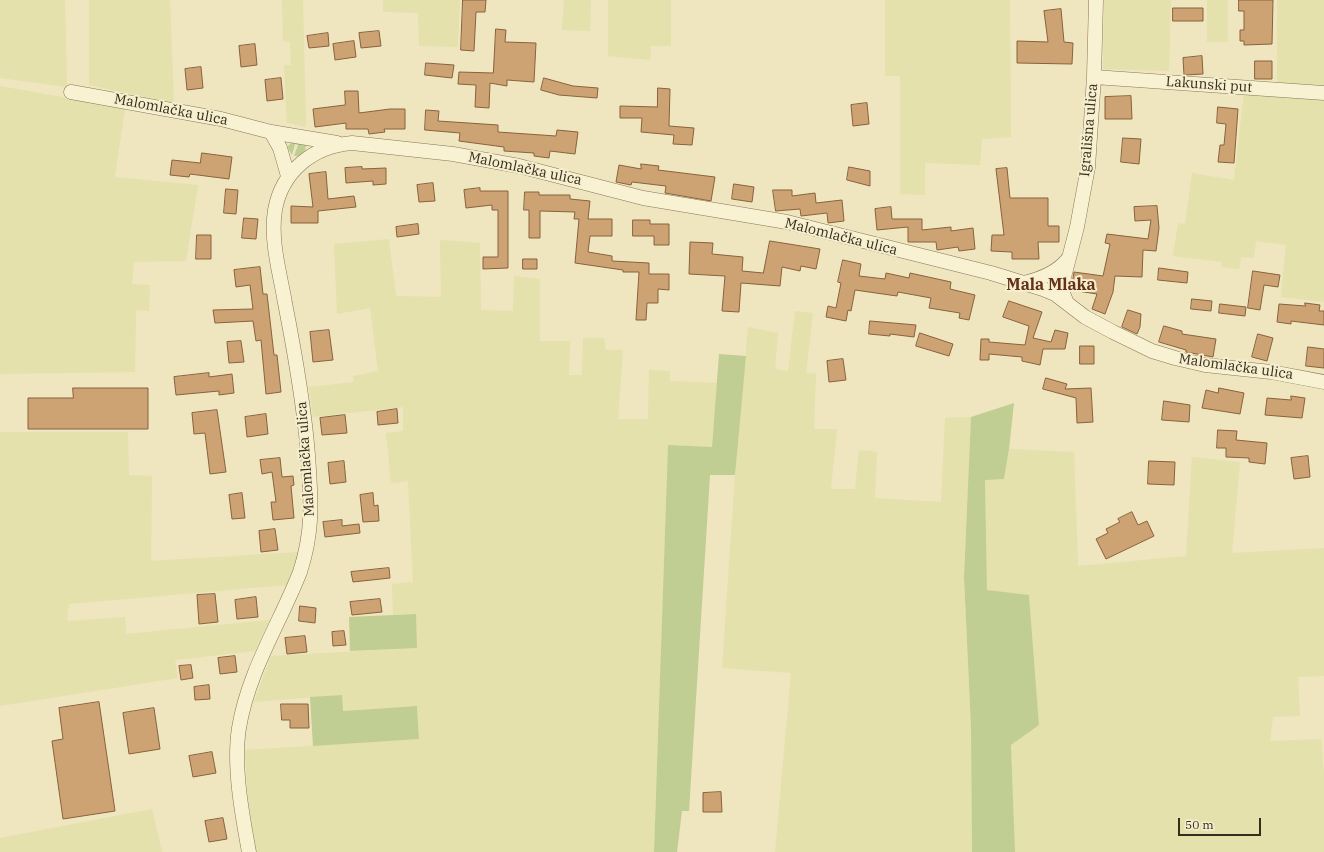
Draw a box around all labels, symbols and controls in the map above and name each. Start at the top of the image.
street label: Lakunski put [1165,74,1253,96]
street label: Igrališna ulica [1077,83,1101,177]
street label: Malomlačka ulica [113,91,229,129]
street label: Malomlačka ulica [467,149,583,189]
street label: Malomlačka ulica [783,215,899,259]
district label: Mala Mlaka [1006,275,1096,295]
street label: Malomlačka ulica [1178,351,1294,383]
street label: Malomlačka ulica [294,401,318,517]
scale bar [1180,810,1263,836]
text: 50 m [1185,817,1214,832]

